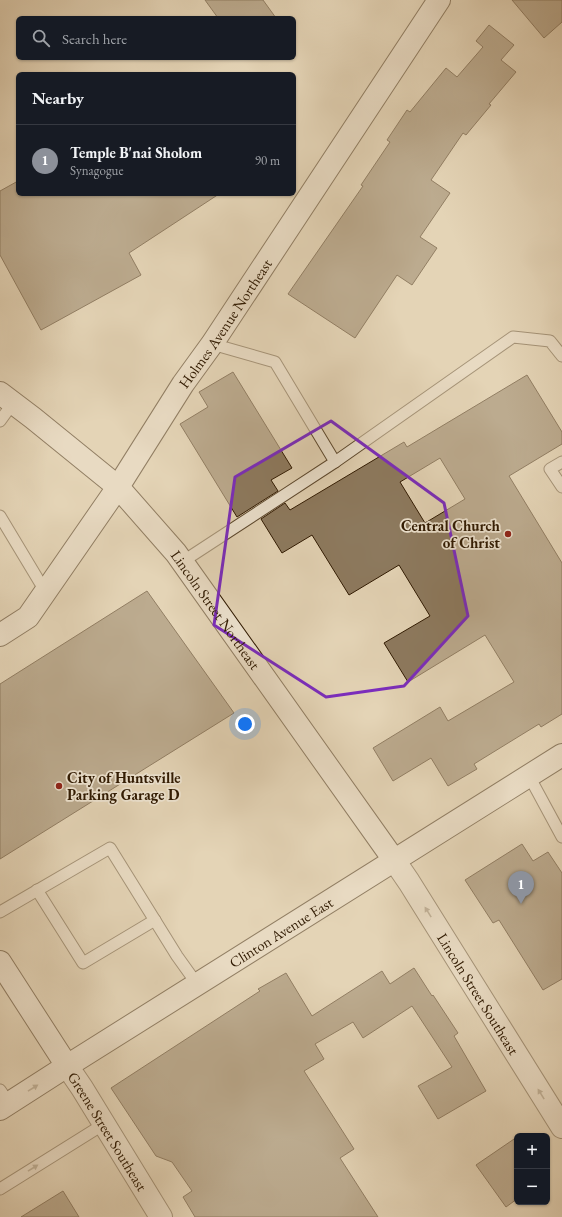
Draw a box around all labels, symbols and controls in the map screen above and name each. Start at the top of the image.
search box [16,16,296,60]
icon: search [30,27,52,49]
text: Search here [62,29,127,48]
text: Nearby [32,87,84,109]
text: Temple B'nai Sholom [70,143,202,162]
text: 1 [42,152,48,169]
text: 90 m [255,152,280,169]
text: Synagogue [70,162,123,179]
street label: Holmes Avenue Northeast [174,254,276,392]
place label: Central Church of Christ [401,516,501,552]
marker: Central Church of Christ [503,529,513,539]
street label: Lincoln Street Northeast [167,546,265,673]
your location [235,714,255,734]
place label: City of Huntsville Parking Garage D [67,768,181,804]
marker: City of Huntsville Parking Garage D [54,781,64,791]
pin: 1 [508,871,534,904]
street label: Clinton Avenue East [225,892,336,971]
one-way arrow [424,906,431,918]
street label: Lincoln Street Southeast [433,929,524,1058]
street label: Greene Street Southeast [64,1068,152,1194]
one-way arrow [28,1084,38,1092]
one-way arrow [538,1088,545,1100]
map controls [514,1133,550,1205]
button: + [514,1133,550,1169]
one-way arrow [27,1165,39,1172]
button: − [514,1169,550,1205]

